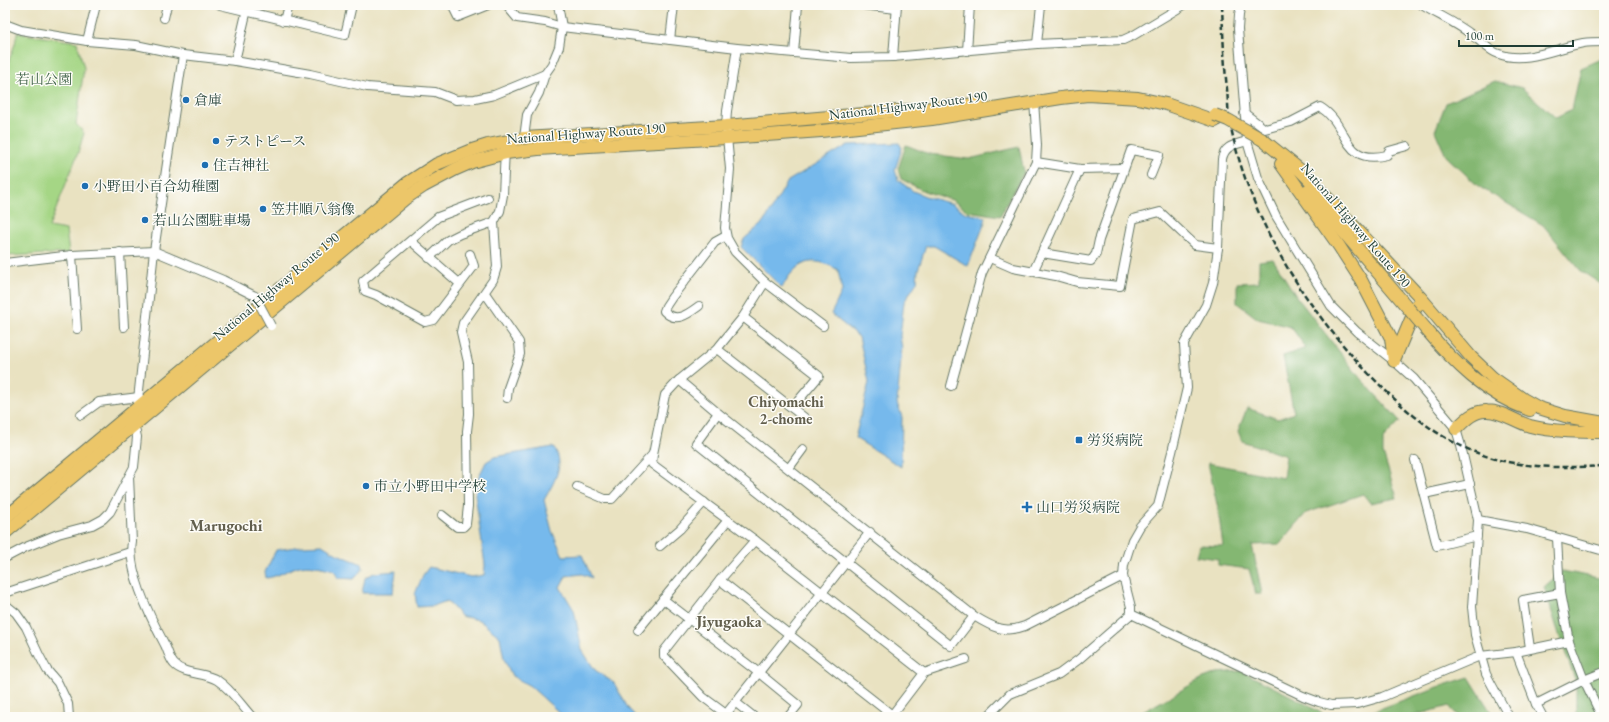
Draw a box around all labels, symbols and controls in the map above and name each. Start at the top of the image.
scale bar [1459,22,1573,48]
text: 100 m [1465,28,1495,44]
park label: 若山公園 [16,70,72,88]
street label: National Highway Route 190 [828,86,988,124]
place label: 倉庫 [194,91,222,109]
marker: 倉庫 [181,95,191,105]
street label: National Highway Route 190 [506,118,666,148]
place label: テストピース [224,132,306,150]
marker: テストピース [211,136,221,146]
place label: 住吉神社 [213,156,269,174]
street label: National Highway Route 190 [1297,159,1415,291]
marker: 住吉神社 [200,160,210,170]
place label: 小野田小百合幼稚園 [93,177,219,195]
marker: 小野田小百合幼稚園 [80,181,90,191]
place label: 笠井順八翁像 [271,200,355,218]
marker: 笠井順八翁像 [258,204,268,214]
place label: 若山公園駐車場 [153,211,251,229]
marker: 若山公園駐車場 [140,215,150,225]
street label: National Highway Route 190 [209,228,343,344]
district label: Chiyomachi 2-chome [748,392,824,428]
place label: 労災病院 [1087,431,1143,449]
marker: 労災病院 [1074,435,1084,445]
place label: 市立小野田中学校 [374,477,486,495]
marker: 市立小野田中学校 [361,481,371,491]
place label: 山口労災病院 [1036,498,1120,516]
marker: 山口労災病院 [1021,501,1033,513]
district label: Marugochi [190,515,263,536]
district label: Jiyugaoka [694,611,763,632]

